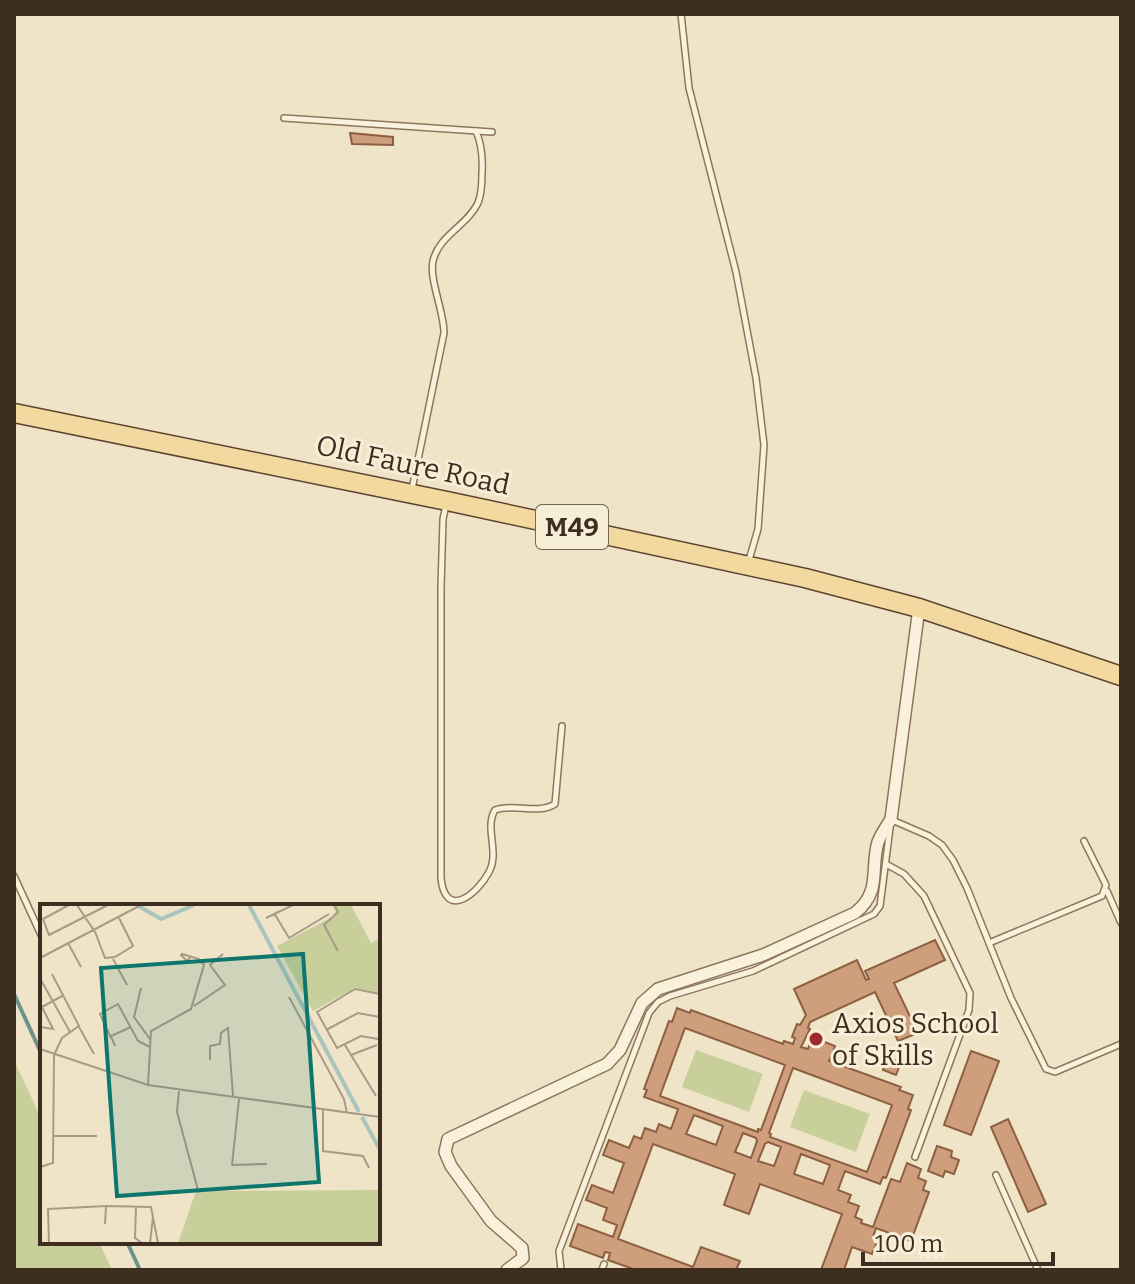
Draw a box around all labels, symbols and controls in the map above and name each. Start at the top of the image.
street label: Old Faure Road [313,428,513,502]
road number: M49 [536,505,608,549]
inset map [40,904,380,1244]
place label: Axios School of Skills [832,1007,999,1072]
marker: Axios School of Skills [807,1030,825,1048]
scale bar [863,1216,1053,1266]
text: 100 m [875,1230,943,1258]

